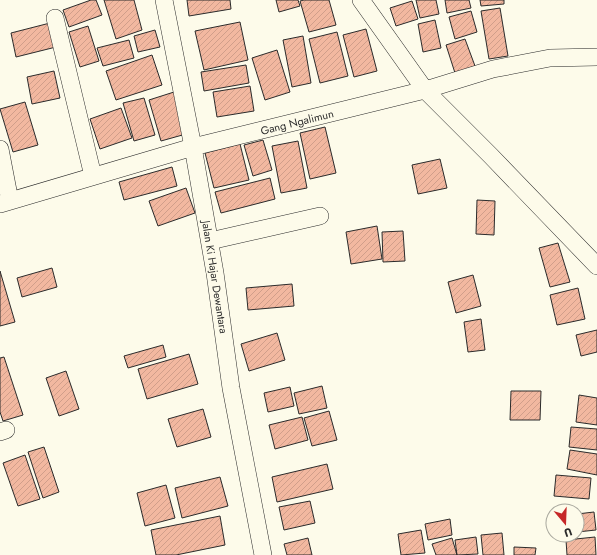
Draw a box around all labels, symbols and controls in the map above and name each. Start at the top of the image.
street label: Gang Ngalimun [259,105,335,139]
street label: Jalan Ki Hajar Dewantara [198,217,232,335]
north arrow [545,503,585,543]
text: U [562,524,575,541]

